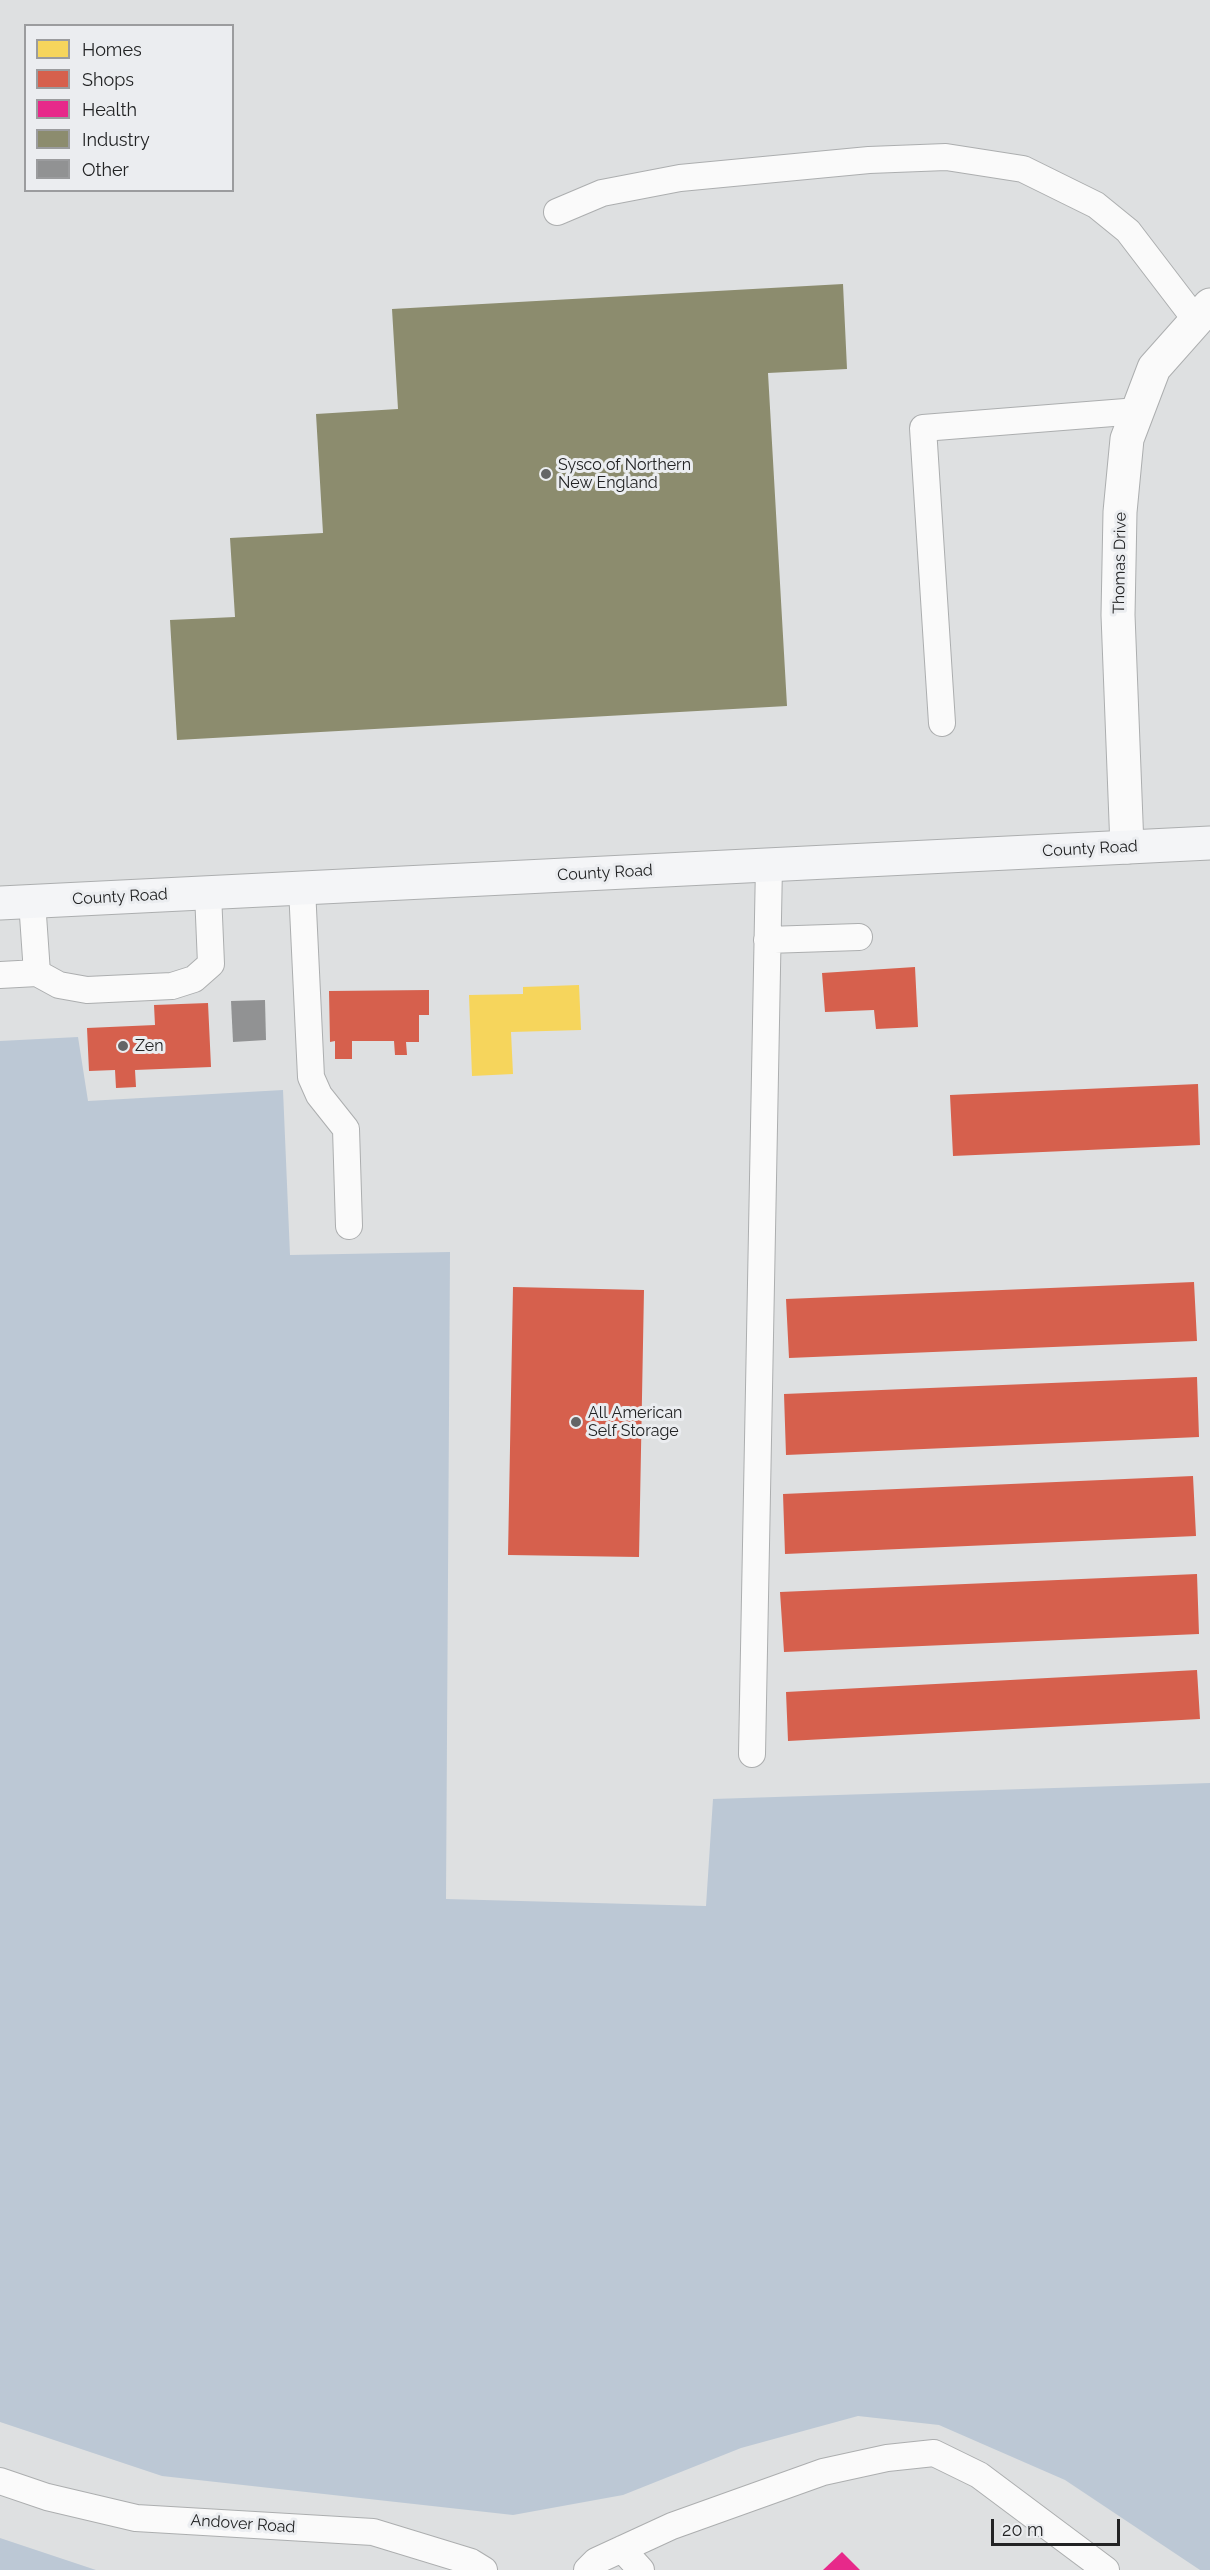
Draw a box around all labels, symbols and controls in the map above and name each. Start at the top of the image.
legend [24,24,234,192]
text: Homes [82,39,142,60]
text: Shops [82,69,134,90]
text: Health [82,99,137,120]
text: Industry [82,129,150,150]
text: Other [82,159,129,180]
place label: Sysco of Northern New England [558,455,691,493]
marker: Sysco of Northern New England [539,467,553,481]
street label: Thomas Drive [1110,512,1130,614]
street label: County Road [1042,837,1138,861]
street label: County Road [557,861,653,885]
street label: County Road [72,885,168,909]
place label: Zen [135,1036,164,1056]
marker: Zen [116,1039,130,1053]
place label: All American Self Storage [588,1403,682,1441]
marker: All American Self Storage [569,1415,583,1429]
scale bar [994,2507,1123,2545]
street label: Andover Road [190,2511,296,2537]
text: 20 m [1002,2519,1044,2540]

